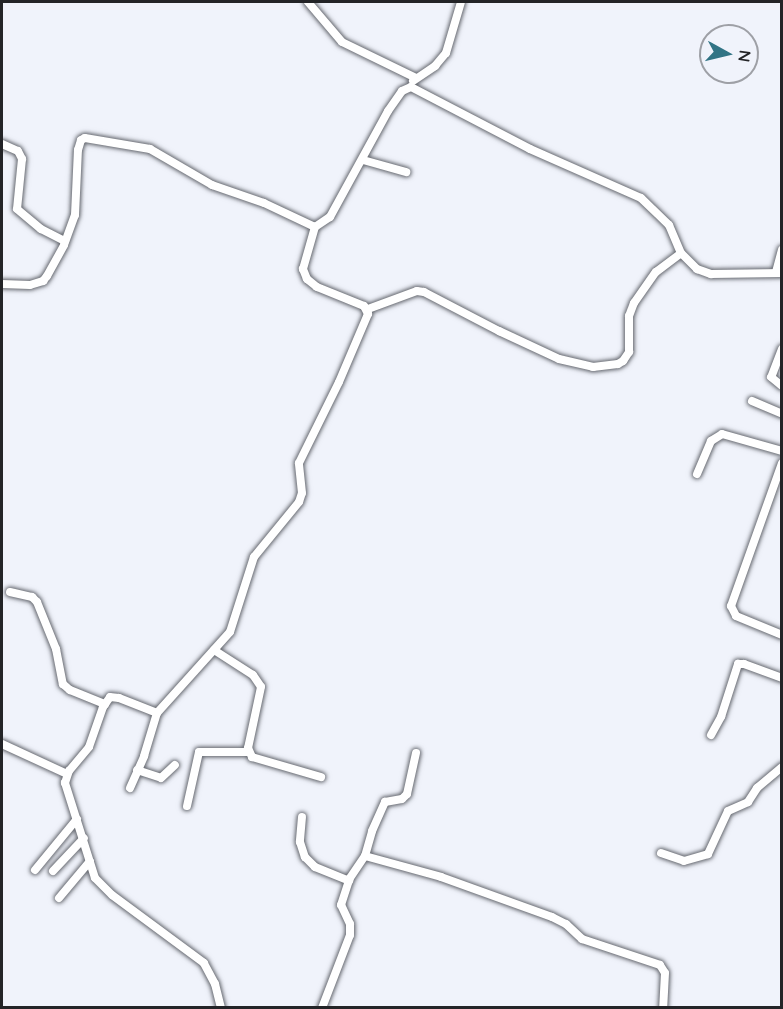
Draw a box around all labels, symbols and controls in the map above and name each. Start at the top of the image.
north arrow [699,24,759,84]
text: N [734,49,756,63]

